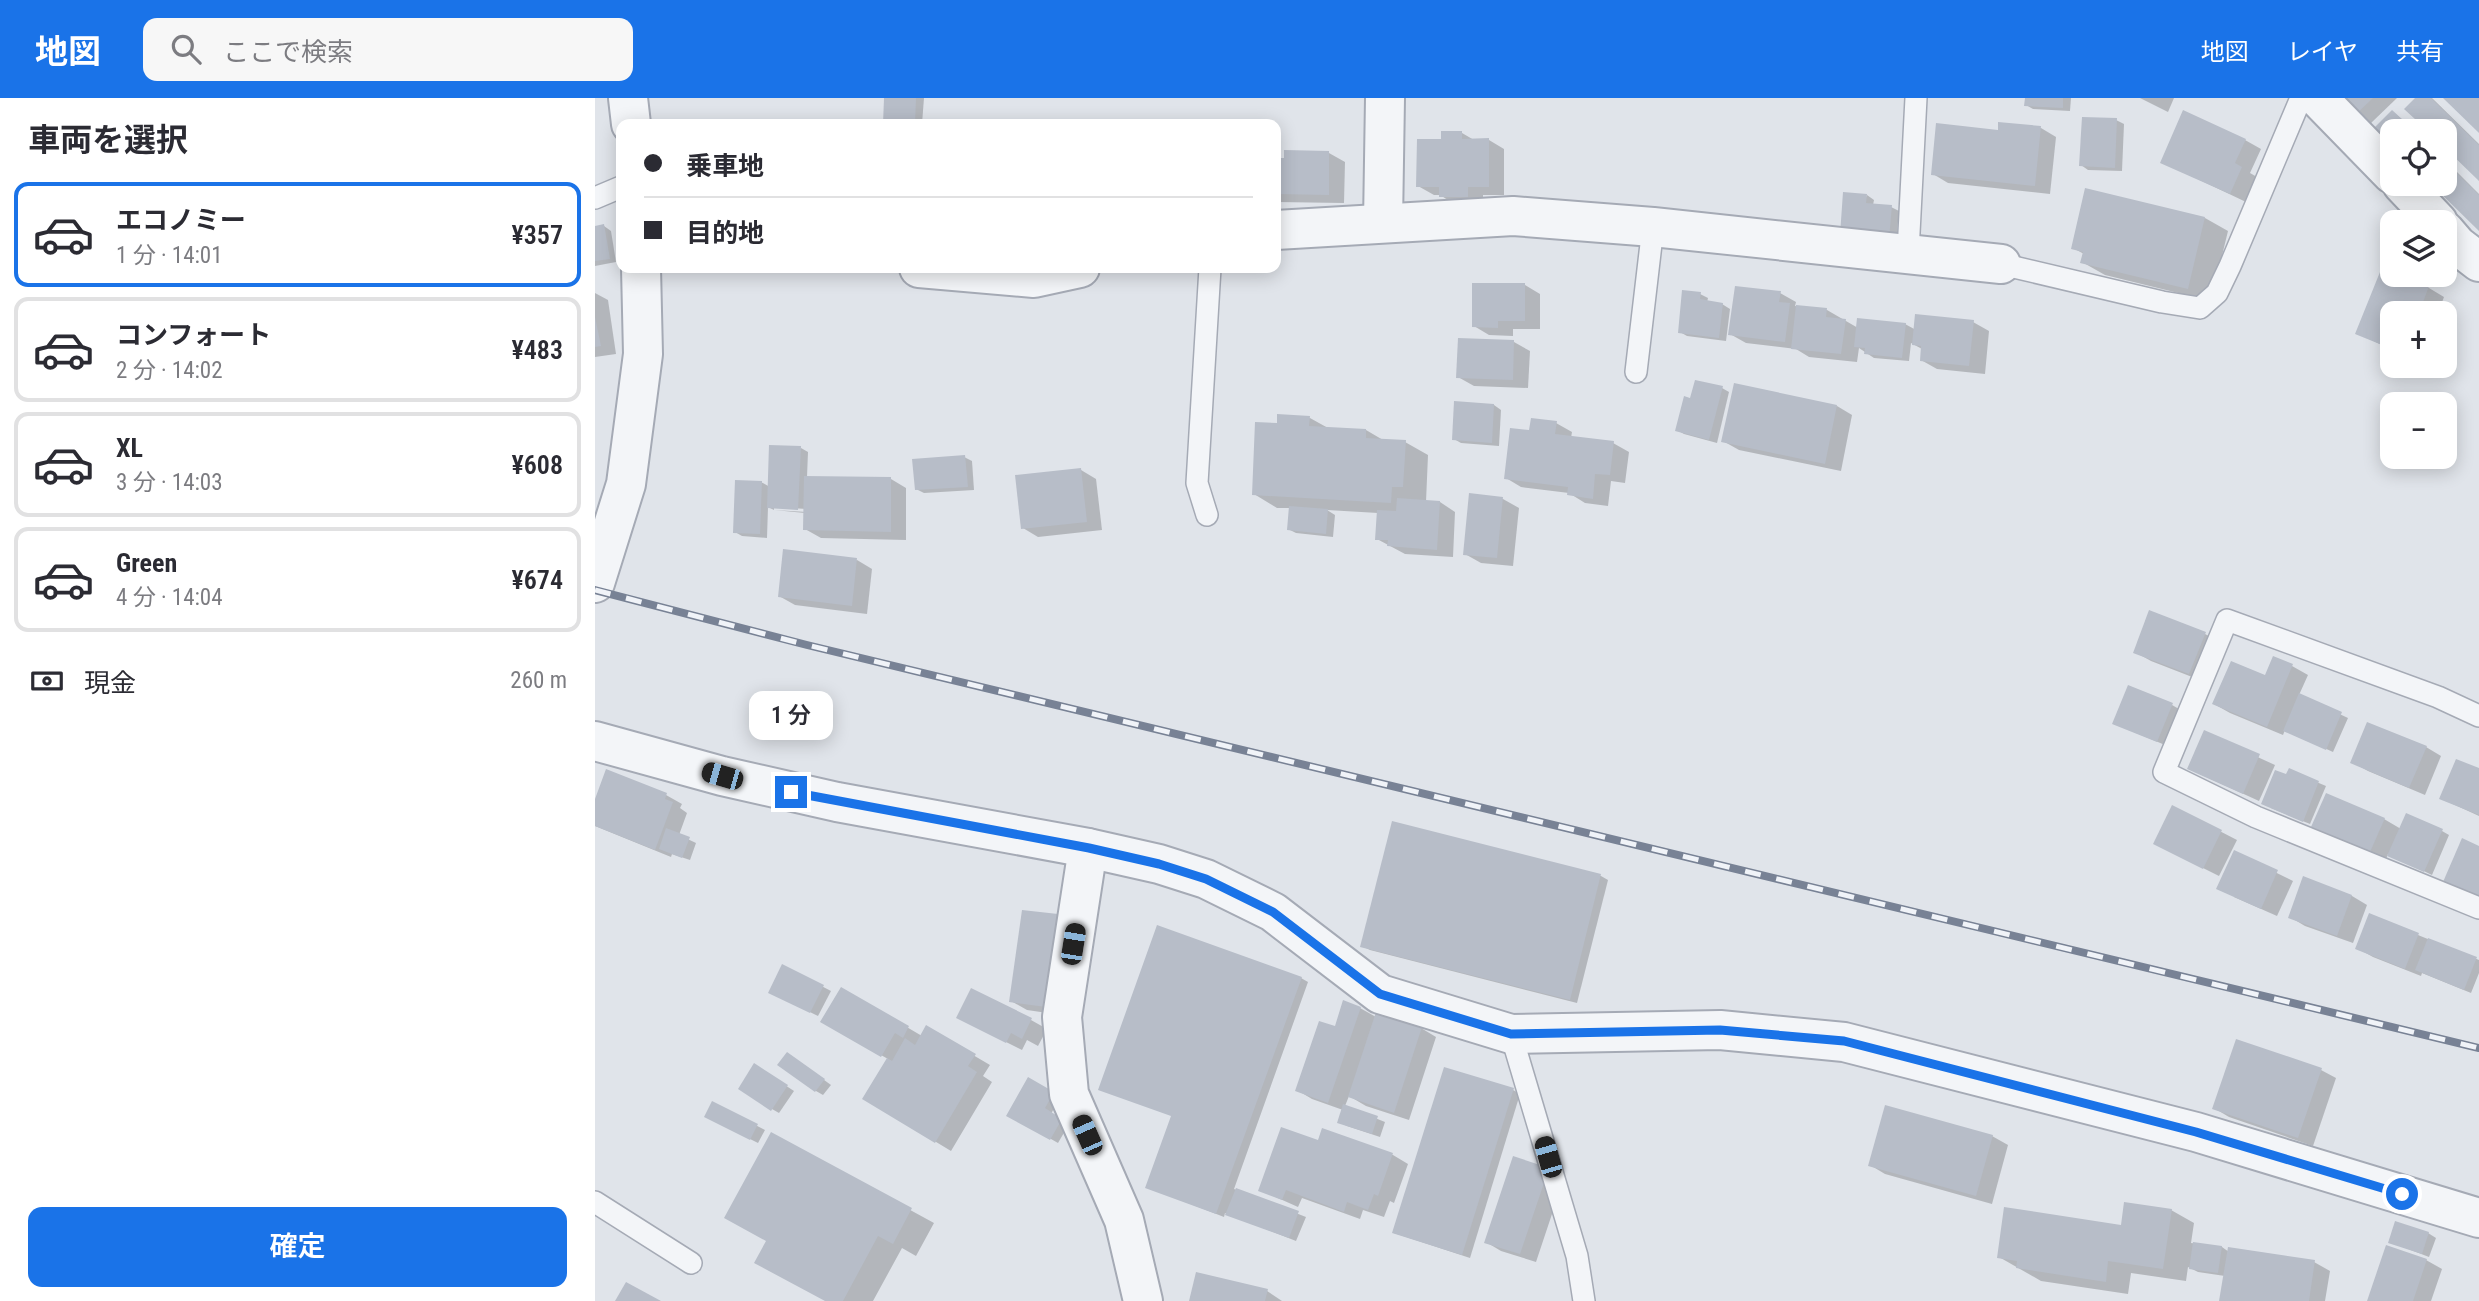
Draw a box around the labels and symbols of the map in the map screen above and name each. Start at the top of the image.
callout: 1 分 [749,690,833,740]
car [699,760,746,792]
route end [775,776,807,808]
car [1060,922,1087,966]
car [1069,1112,1106,1158]
car [1533,1134,1564,1180]
route start [2386,1178,2418,1210]

